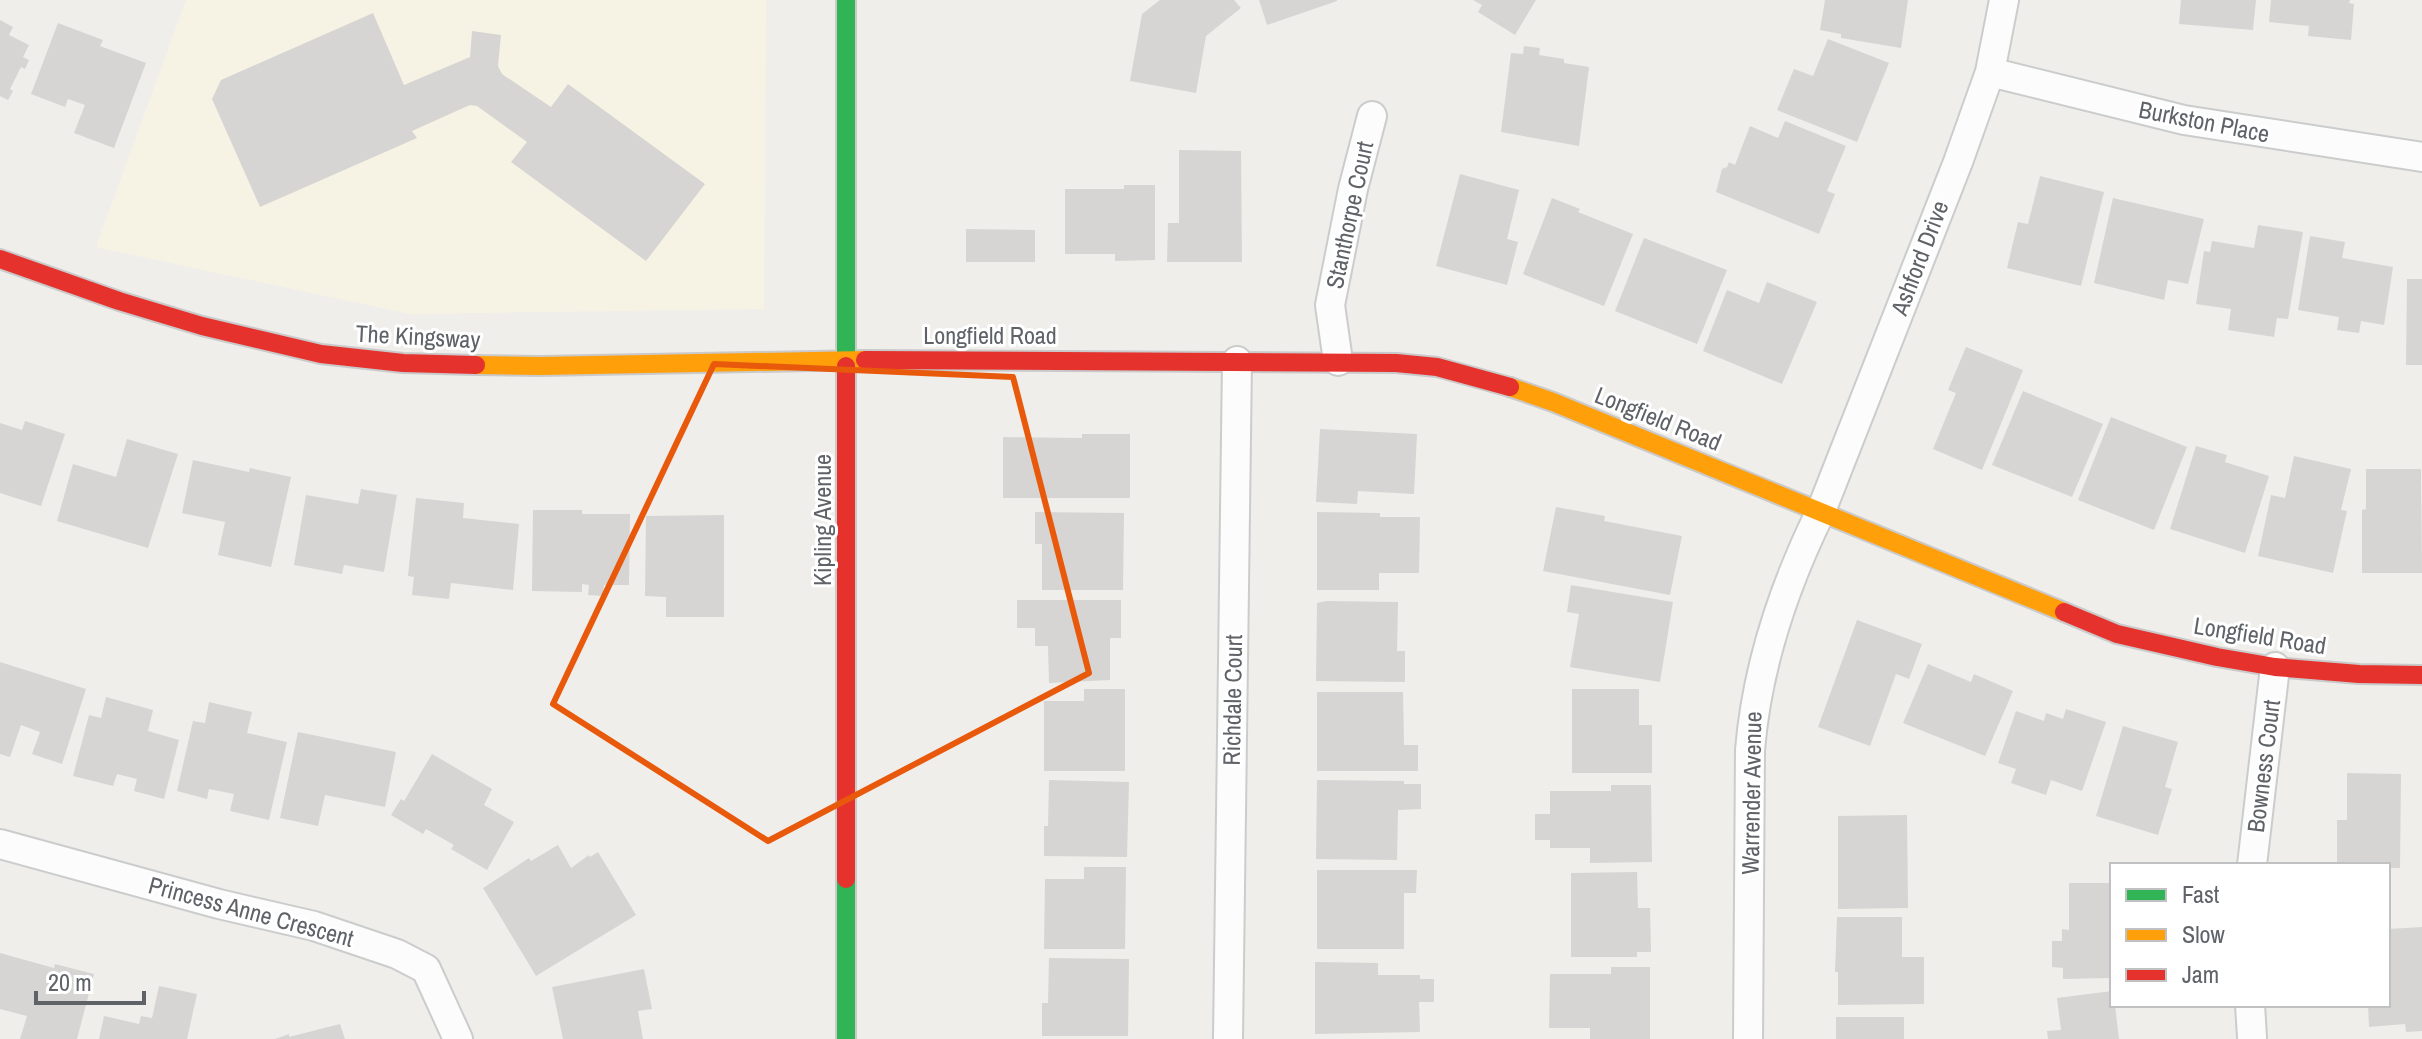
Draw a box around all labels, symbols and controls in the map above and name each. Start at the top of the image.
street label: Burkston Place [2136,93,2272,149]
street label: Stanthorpe Court [1318,138,1380,291]
street label: Ashford Drive [1882,196,1956,320]
street label: The Kingsway [355,317,481,355]
street label: Longfield Road [923,319,1057,351]
street label: Longfield Road [1590,378,1726,458]
street label: Kipling Avenue [806,454,838,586]
street label: Longfield Road [2192,609,2329,661]
street label: Richdale Court [1215,634,1249,766]
street label: Bowness Court [2239,697,2287,834]
street label: Warrender Avenue [1734,711,1768,875]
legend [2110,863,2390,1007]
street label: Princess Anne Crescent [145,868,358,954]
text: Fast [2182,878,2220,910]
text: Slow [2182,918,2225,950]
scale bar [36,955,144,1005]
text: Jam [2182,958,2219,990]
text: 20 m [48,966,92,998]

